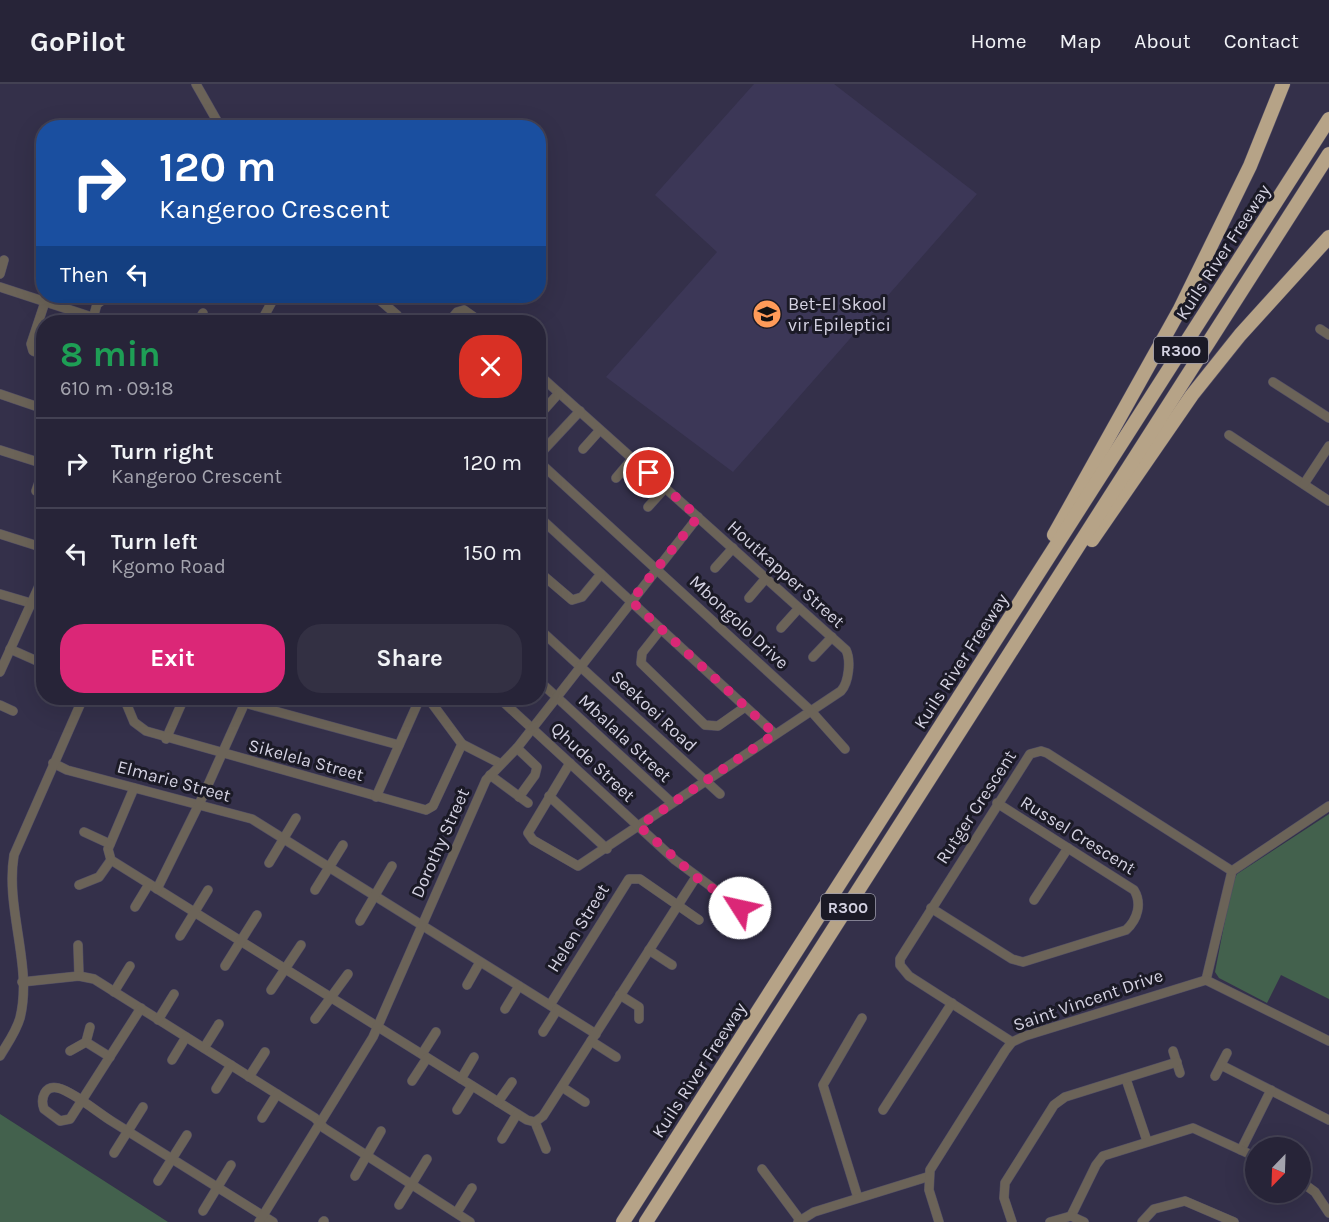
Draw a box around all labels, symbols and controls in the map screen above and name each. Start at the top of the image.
text: GoPilot [30,25,126,58]
text: Home [971,29,1027,53]
text: Map [1060,29,1101,53]
text: About [1134,29,1191,53]
text: Contact [1224,29,1299,53]
text: 120 m [159,142,276,192]
icon: right [60,144,138,222]
street label: Kuils River Freeway [1171,180,1275,324]
text: Kangeroo Crescent [159,193,390,225]
icon: left [121,258,154,291]
text: Then [60,262,109,288]
place label: Bet-El Skool vir Epileptici [788,293,891,336]
school or university icon: Bet-El Skool vir Epileptici [751,298,783,330]
text: 8 min [60,333,161,375]
button: close [459,335,522,398]
road number: R300 [1154,337,1208,363]
text: 610 m · 09:18 [60,377,173,400]
text: Turn right [111,439,214,465]
icon: right [60,447,93,480]
pin [623,447,674,498]
text: 120 m [463,450,522,476]
icon: arrive [632,456,665,489]
text: Kangeroo Crescent [111,465,282,488]
street label: Houtkapper Street [723,516,849,633]
text: Turn left [111,529,198,555]
icon: left [60,537,93,570]
text: 150 m [463,540,522,566]
text: Kgomo Road [111,555,226,578]
street label: Mbongolo Drive [685,570,793,674]
street label: Kuils River Freeway [909,589,1013,733]
button: Exit [60,624,285,693]
button: Share [297,624,522,693]
street label: Seekoei Road [606,666,702,756]
street label: Mbalala Street [574,689,676,787]
street label: Qhude Street [546,717,640,807]
street label: Sikelela Street [246,734,366,786]
street label: Rutger Crescent [931,746,1021,868]
street label: Elmarie Street [115,755,233,807]
street label: Dorothy Street [406,785,474,901]
street label: Russel Crescent [1016,791,1140,879]
position arrow [708,876,772,940]
street label: Helen Street [542,880,614,976]
road number: R300 [821,894,875,920]
street label: Saint Vincent Drive [1010,964,1166,1036]
street label: Kuils River Freeway [647,998,751,1142]
north arrow [1245,1137,1311,1203]
map controls [1245,1137,1311,1203]

